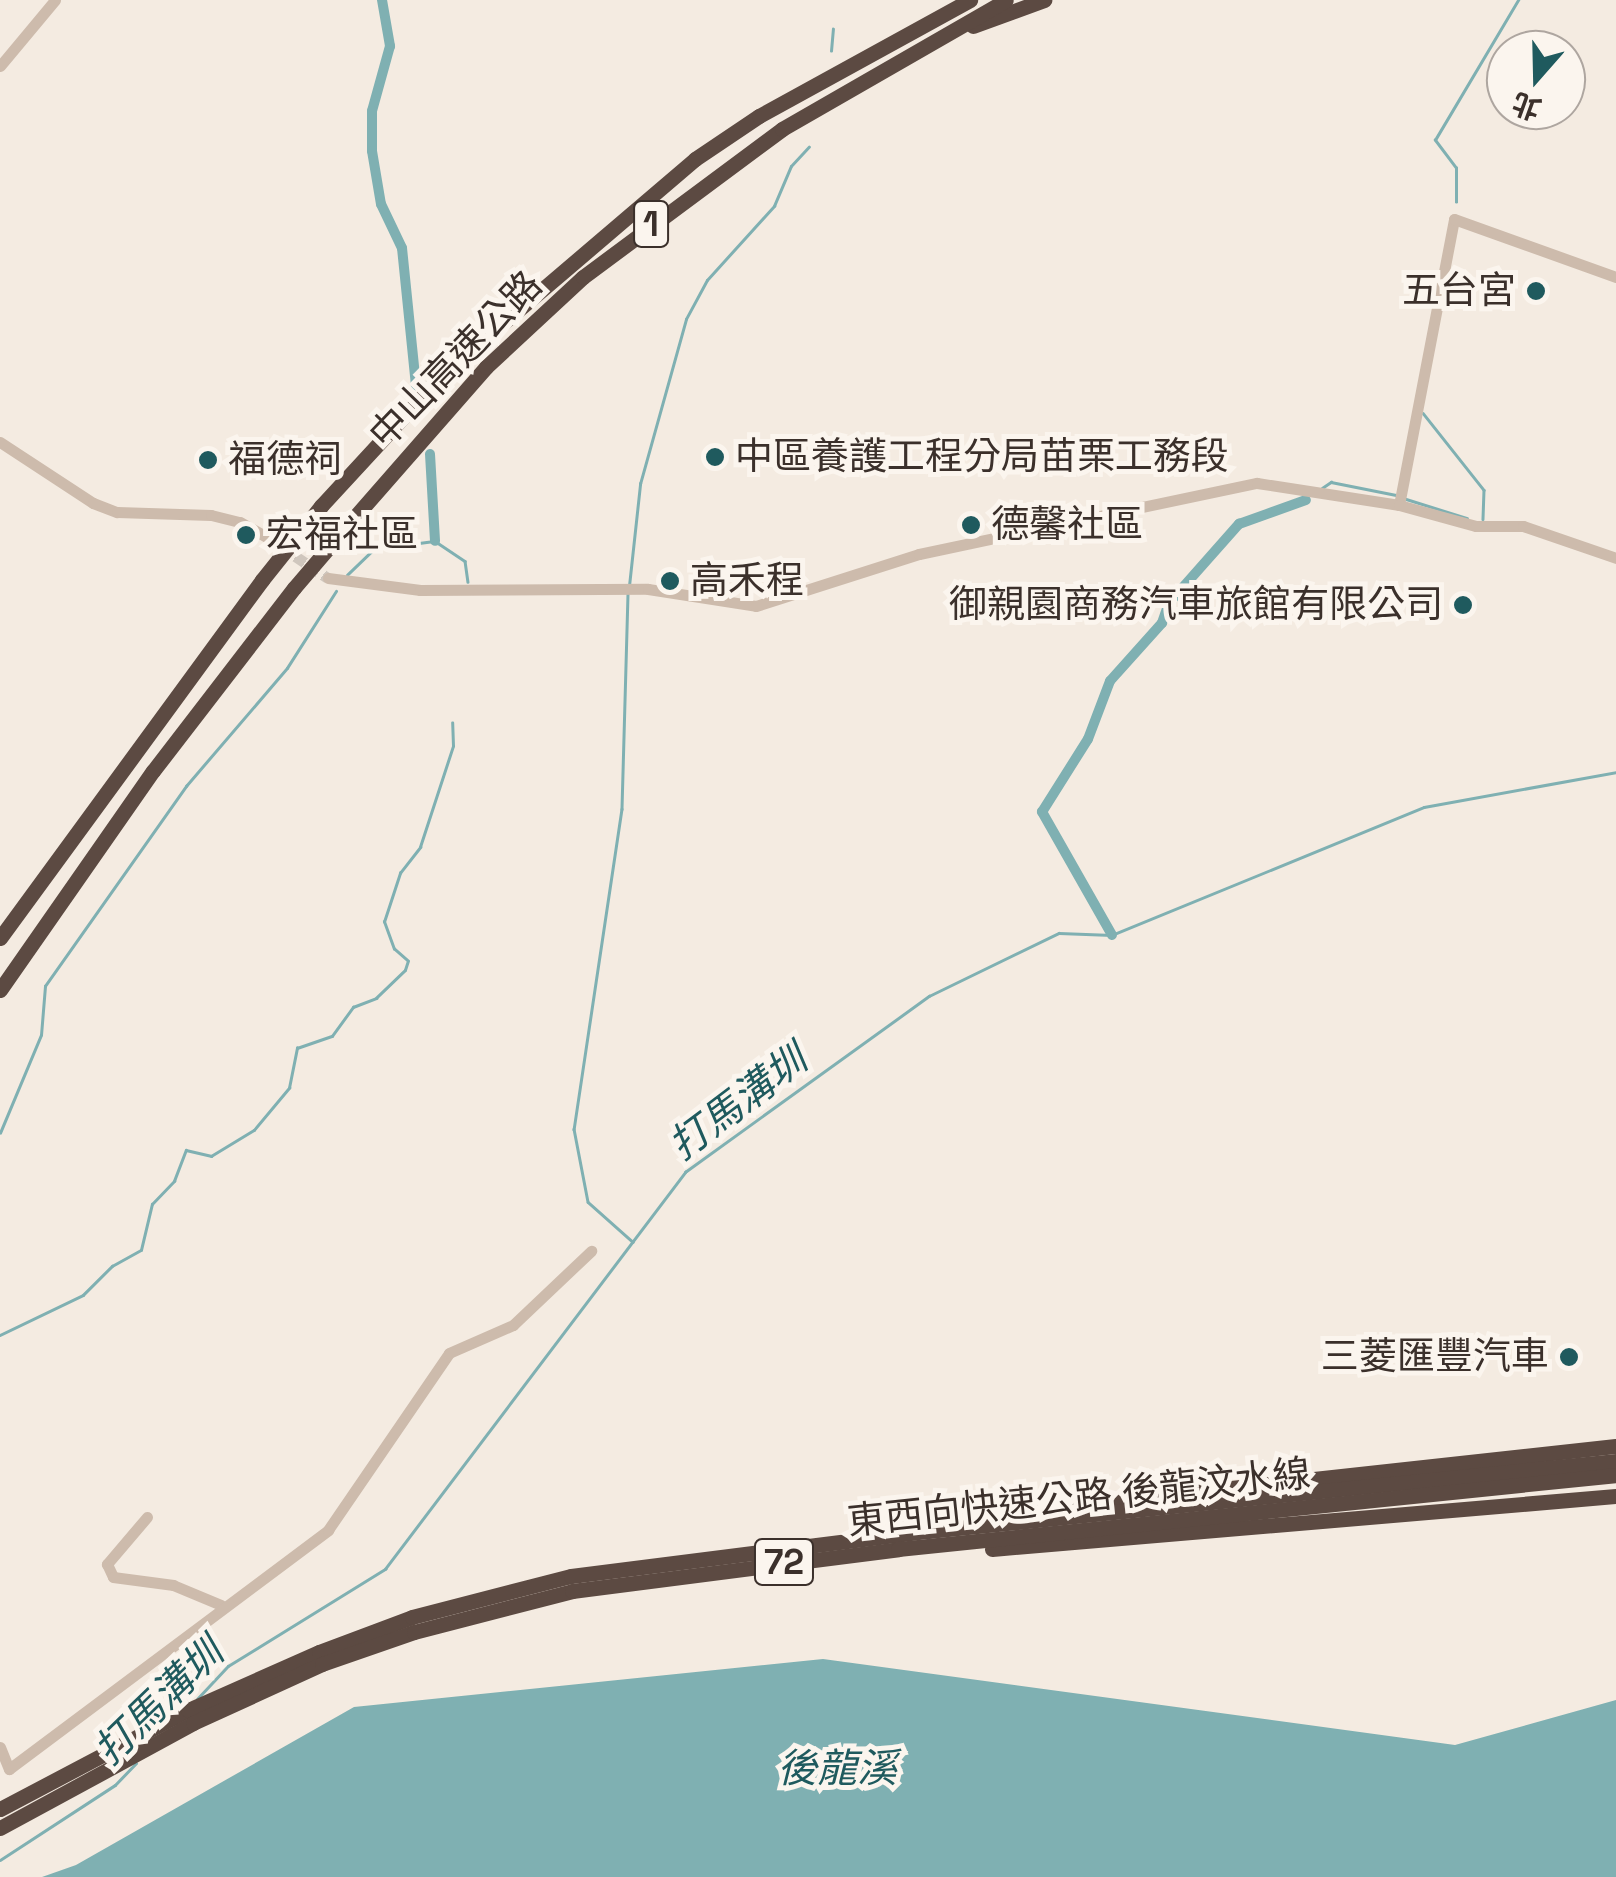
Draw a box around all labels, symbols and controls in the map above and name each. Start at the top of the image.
north arrow [1486,30,1586,130]
text: 北 [1507,85,1546,128]
road number: 1 [631,194,671,254]
street label: 中山高速公路 [360,262,552,458]
place label: 五台宮 [1402,268,1516,314]
marker: 五台宮 [1525,280,1547,302]
place label: 中區養護工程分局苗栗工務段 [735,434,1229,480]
place label: 福德祠 [228,437,342,483]
marker: 中區養護工程分局苗栗工務段 [704,446,726,468]
marker: 福德祠 [197,449,219,471]
place label: 德馨社區 [991,502,1143,548]
place label: 宏福社區 [266,512,418,558]
marker: 德馨社區 [960,514,982,536]
marker: 宏福社區 [235,524,257,546]
place label: 高禾程 [690,558,804,604]
marker: 高禾程 [659,570,681,592]
place label: 御親園商務汽車旅館有限公司 [949,582,1443,628]
marker: 御親園商務汽車旅館有限公司 [1452,594,1474,616]
water label: 打馬溝圳 [660,1036,816,1170]
place label: 三菱匯豐汽車 [1321,1334,1549,1380]
marker: 三菱匯豐汽車 [1558,1346,1580,1368]
street label: 東西向快速公路 後龍汶水線 [845,1451,1313,1545]
road number: 72 [752,1532,816,1592]
water label: 打馬溝圳 [85,1629,233,1775]
water label: 後龍溪 [777,1745,897,1793]

